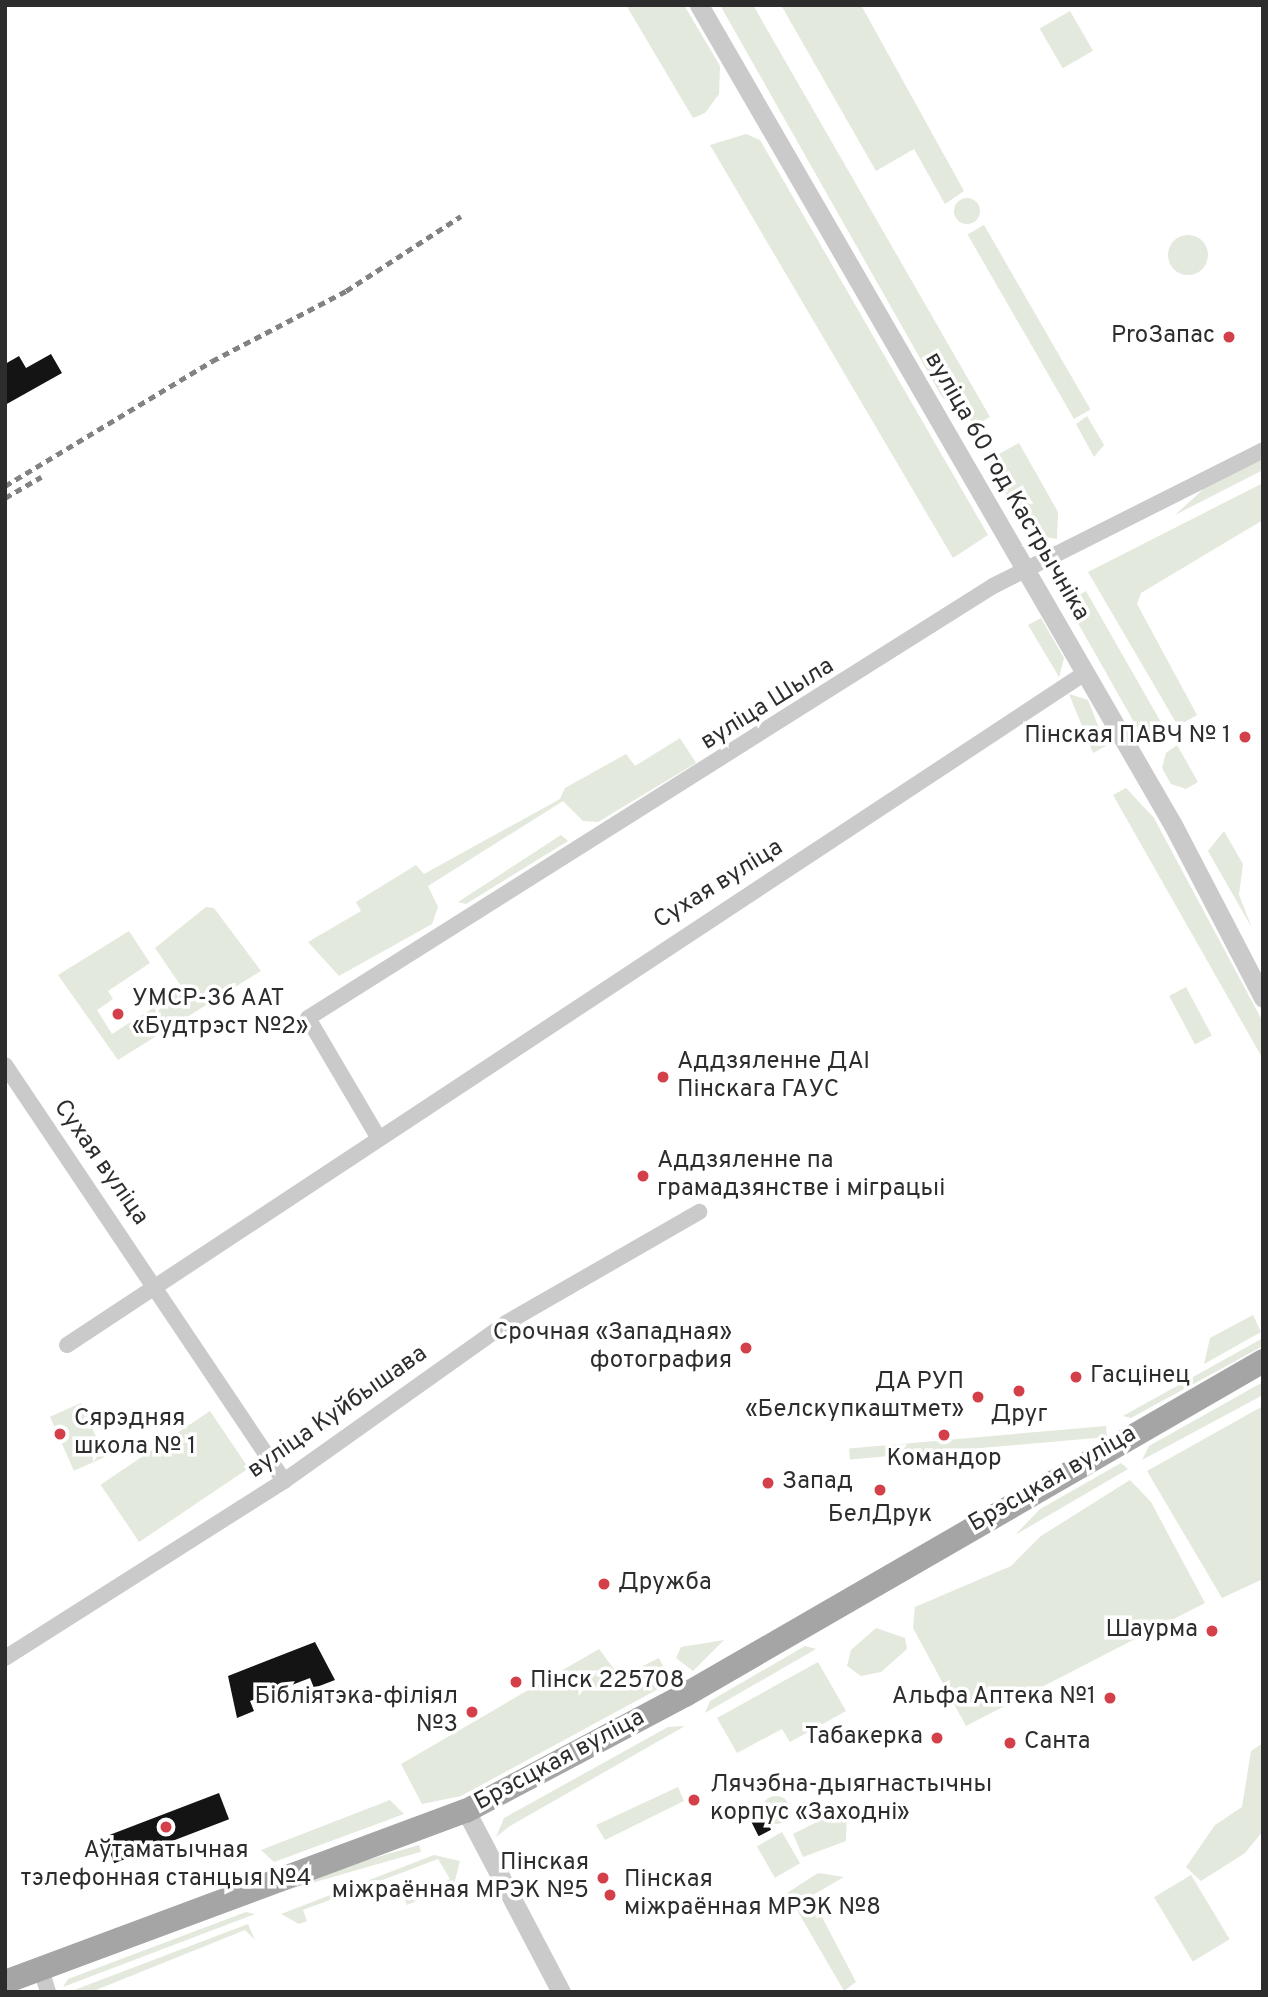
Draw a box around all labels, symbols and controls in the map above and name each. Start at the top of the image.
place label: ProЗапас [1111,323,1215,351]
marker: ProЗапас [1221,329,1237,345]
street label: вуліца 60 год Кастрычніка [917,348,1095,626]
street label: вуліца Шыла [696,653,840,757]
place label: Пінская ПАВЧ № 1 [1024,723,1231,751]
marker: Пінская ПАВЧ № 1 [1237,729,1253,745]
street label: Сухая вуліца [649,834,789,936]
place label: УМСР-36 ААТ «Будтрэст №2» [132,986,308,1042]
marker: УМСР-36 ААТ «Будтрэст №2» [110,1006,126,1022]
place label: Аддзяленне ДАІ Пінскага ГАУС [677,1049,870,1105]
marker: Аддзяленне ДАІ Пінскага ГАУС [655,1069,671,1085]
street label: Сухая вуліца [46,1095,154,1231]
place label: Аддзяленне па грамадзянстве і міграцыі [657,1148,945,1204]
marker: Аддзяленне па грамадзянстве і міграцыі [635,1168,651,1184]
place label: Срочная «Западная» фотография [493,1320,732,1376]
street label: вуліца Куйбышава [243,1340,433,1486]
marker: Срочная «Западная» фотография [738,1340,754,1356]
place label: Гасцінец [1090,1363,1190,1391]
place label: ДА РУП «Белскупкаштмет» [745,1369,964,1425]
marker: Гасцінец [1068,1369,1084,1385]
marker: Друг [1011,1383,1027,1399]
marker: ДА РУП «Белскупкаштмет» [970,1389,986,1405]
place label: Друг [990,1402,1048,1430]
place label: Сярэдняя школа № 1 [74,1406,196,1462]
street label: Брэсцкая вуліца [964,1420,1142,1540]
marker: Сярэдняя школа № 1 [52,1426,68,1442]
marker: Командор [936,1427,952,1443]
place label: Командор [886,1446,1002,1474]
place label: Запад [782,1469,853,1497]
marker: Запад [760,1475,776,1491]
marker: БелДрук [872,1482,888,1498]
place label: БелДрук [828,1502,932,1530]
place label: Дружба [618,1570,712,1598]
marker: Дружба [596,1576,612,1592]
place label: Шаурма [1105,1617,1198,1645]
marker: Шаурма [1204,1623,1220,1639]
place label: Пінск 225708 [530,1668,684,1696]
marker: Пінск 225708 [508,1674,524,1690]
place label: Бібліятэка-філіял №3 [255,1684,458,1740]
place label: Альфа Аптека №1 [891,1684,1096,1712]
marker: Альфа Аптека №1 [1102,1690,1118,1706]
marker: Бібліятэка-філіял №3 [464,1704,480,1720]
street label: Брэсцкая вуліца [470,1704,650,1818]
place label: Табакерка [805,1724,923,1752]
place label: Санта [1024,1729,1090,1757]
marker: Табакерка [929,1730,945,1746]
marker: Санта [1002,1735,1018,1751]
place label: Лячэбна-дыягнастычны корпус «Заходні» [710,1772,992,1828]
marker: Лячэбна-дыягнастычны корпус «Заходні» [684,1790,704,1810]
marker: Аўтаматычная тэлефонная станцыя №4 [158,1819,174,1835]
place label: Аўтаматычная тэлефонная станцыя №4 [21,1838,311,1894]
place label: Пінская міжраённая МРЭК №5 [332,1850,589,1906]
place label: Пінская міжраённая МРЭК №8 [624,1867,881,1923]
marker: Пінская міжраённая МРЭК №5 [595,1870,611,1886]
marker: Пінская міжраённая МРЭК №8 [602,1887,618,1903]

